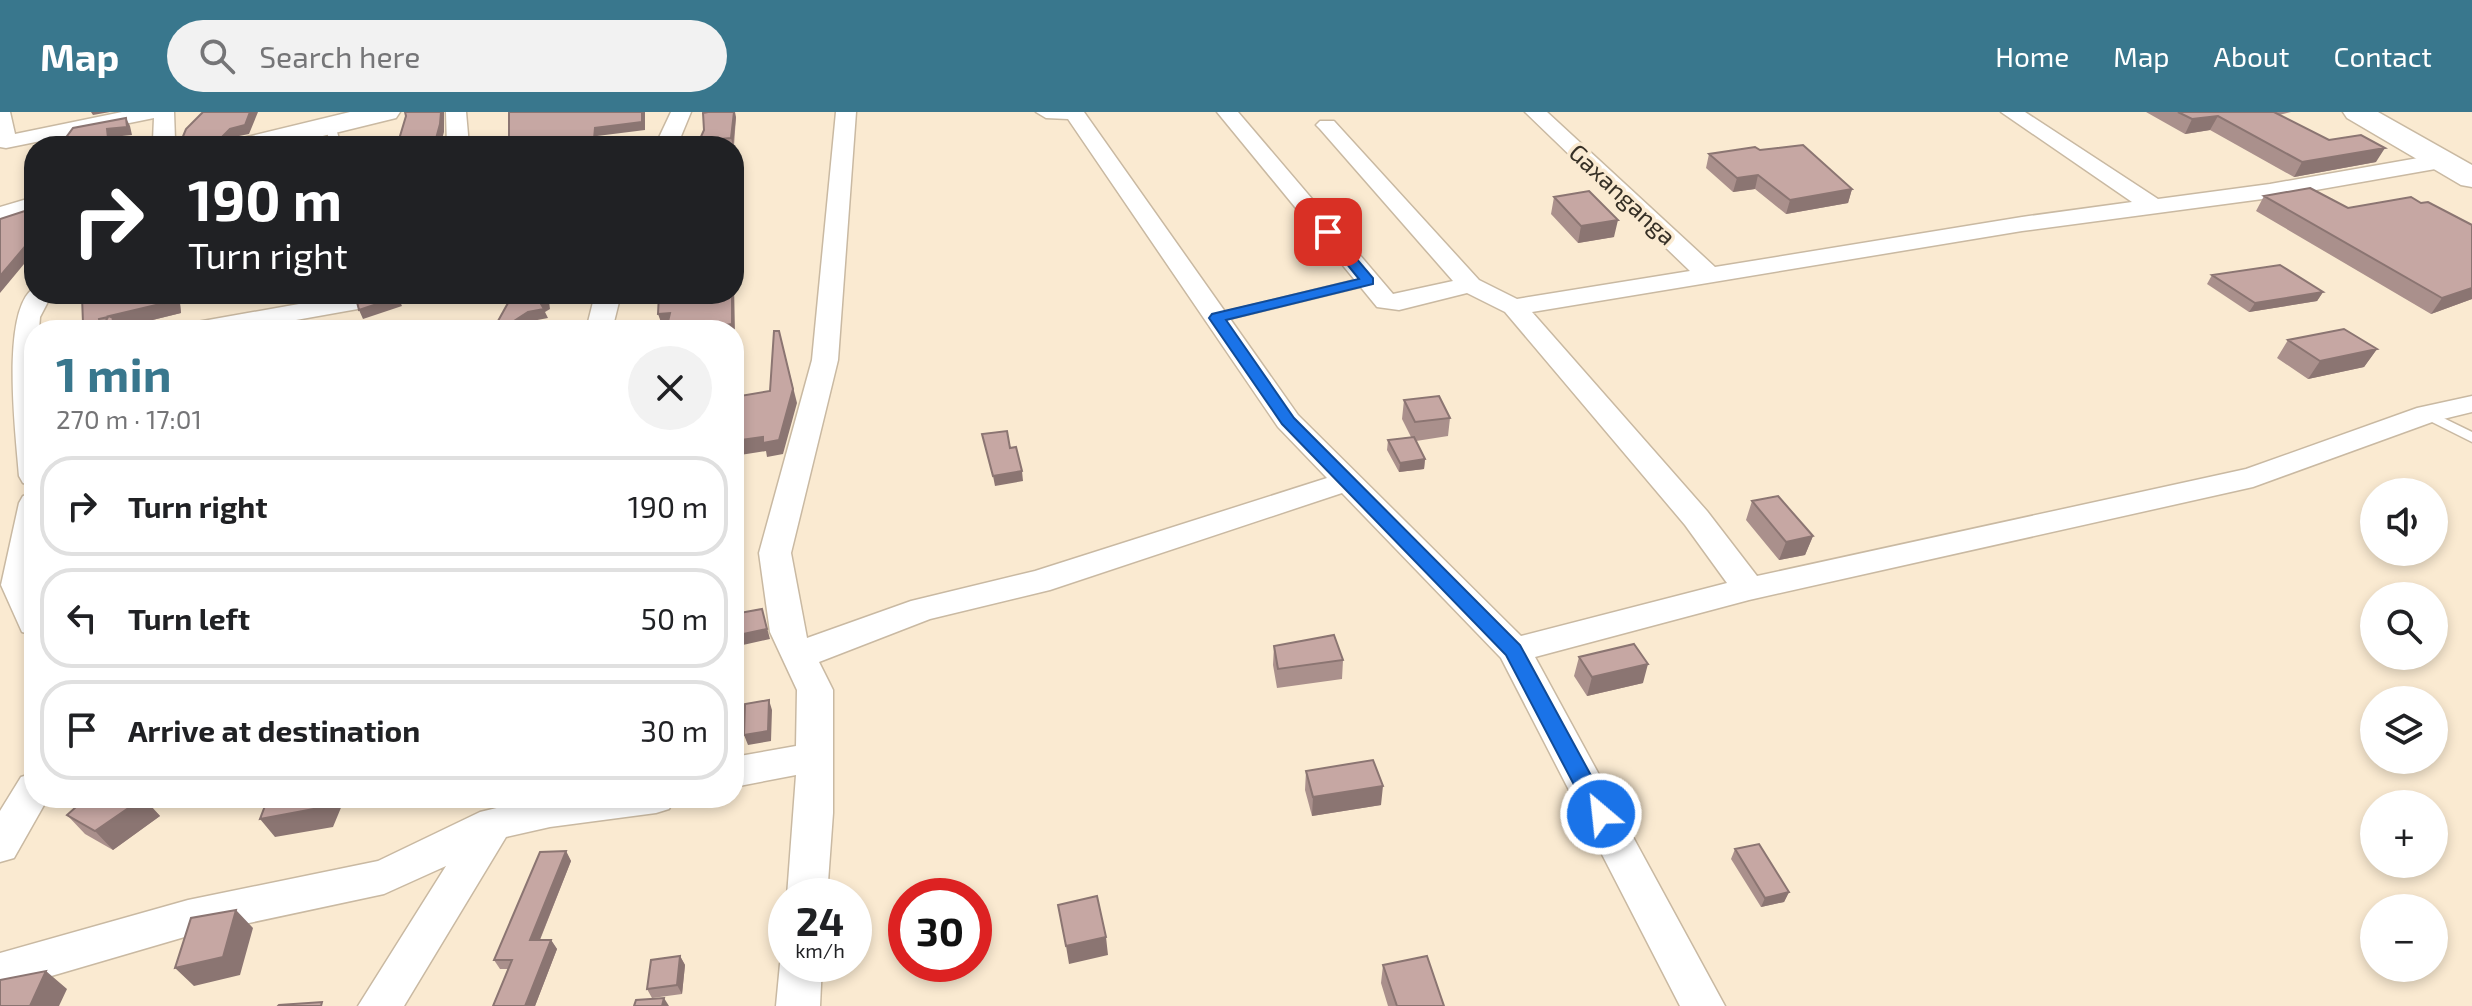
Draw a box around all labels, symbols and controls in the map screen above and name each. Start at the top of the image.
search box [167,20,727,92]
text: Map [40,33,119,79]
icon: search [195,34,239,78]
text: Search here [259,38,420,74]
text: Home [1995,39,2069,73]
text: Map [2113,39,2170,73]
text: About [2214,39,2289,73]
text: Contact [2333,39,2432,73]
street label: Gaxanganga [1564,137,1682,251]
text: 190 m [188,165,342,232]
icon: right [56,168,160,272]
pin [1294,198,1362,266]
icon: arrive [1306,210,1350,254]
text: Turn right [188,233,348,276]
text: 1 min [56,344,172,402]
button: close [628,346,712,430]
text: 270 m · 17:01 [56,403,202,434]
map controls [2360,478,2448,982]
button: sound [2360,478,2448,566]
icon: right [60,484,104,528]
text: Turn right [128,488,268,524]
text: 190 m [628,488,708,524]
button: search [2360,582,2448,670]
icon: left [60,596,104,640]
text: Turn left [128,600,250,636]
text: 50 m [641,600,708,636]
button: layers [2360,686,2448,774]
icon: arrive [60,708,104,752]
text: Arrive at destination [128,712,420,748]
text: 30 m [640,712,708,748]
position arrow [1559,772,1643,856]
button: + [2360,790,2448,878]
speed limit sign: 30 [888,878,992,982]
button: − [2360,894,2448,982]
text: 24 [796,896,844,944]
text: km/h [795,938,845,962]

